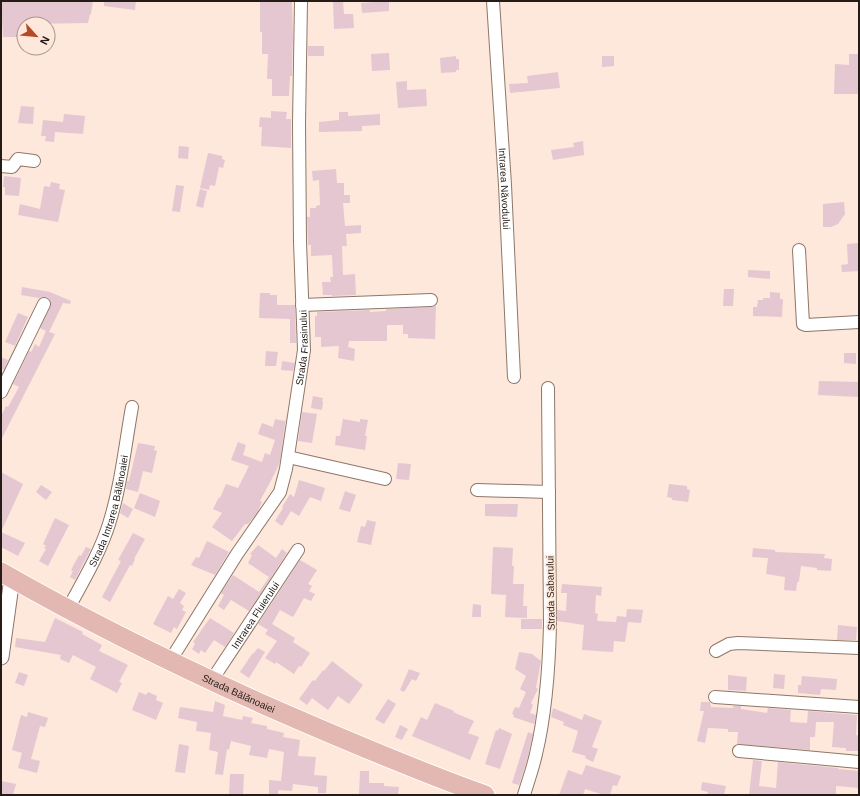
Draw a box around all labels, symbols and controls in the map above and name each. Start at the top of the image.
north arrow [16,16,56,56]
text: N [38,34,52,47]
street label: Intrarea Năvodului [497,147,512,230]
street label: Strada Frasinului [294,310,310,386]
street label: Strada Intrarea Bălănoaiei [87,454,130,569]
street label: Strada Sabarului [544,556,557,630]
street label: Intrarea Fluierului [229,580,282,651]
street label: Strada Bălănoaiei [200,672,277,715]

